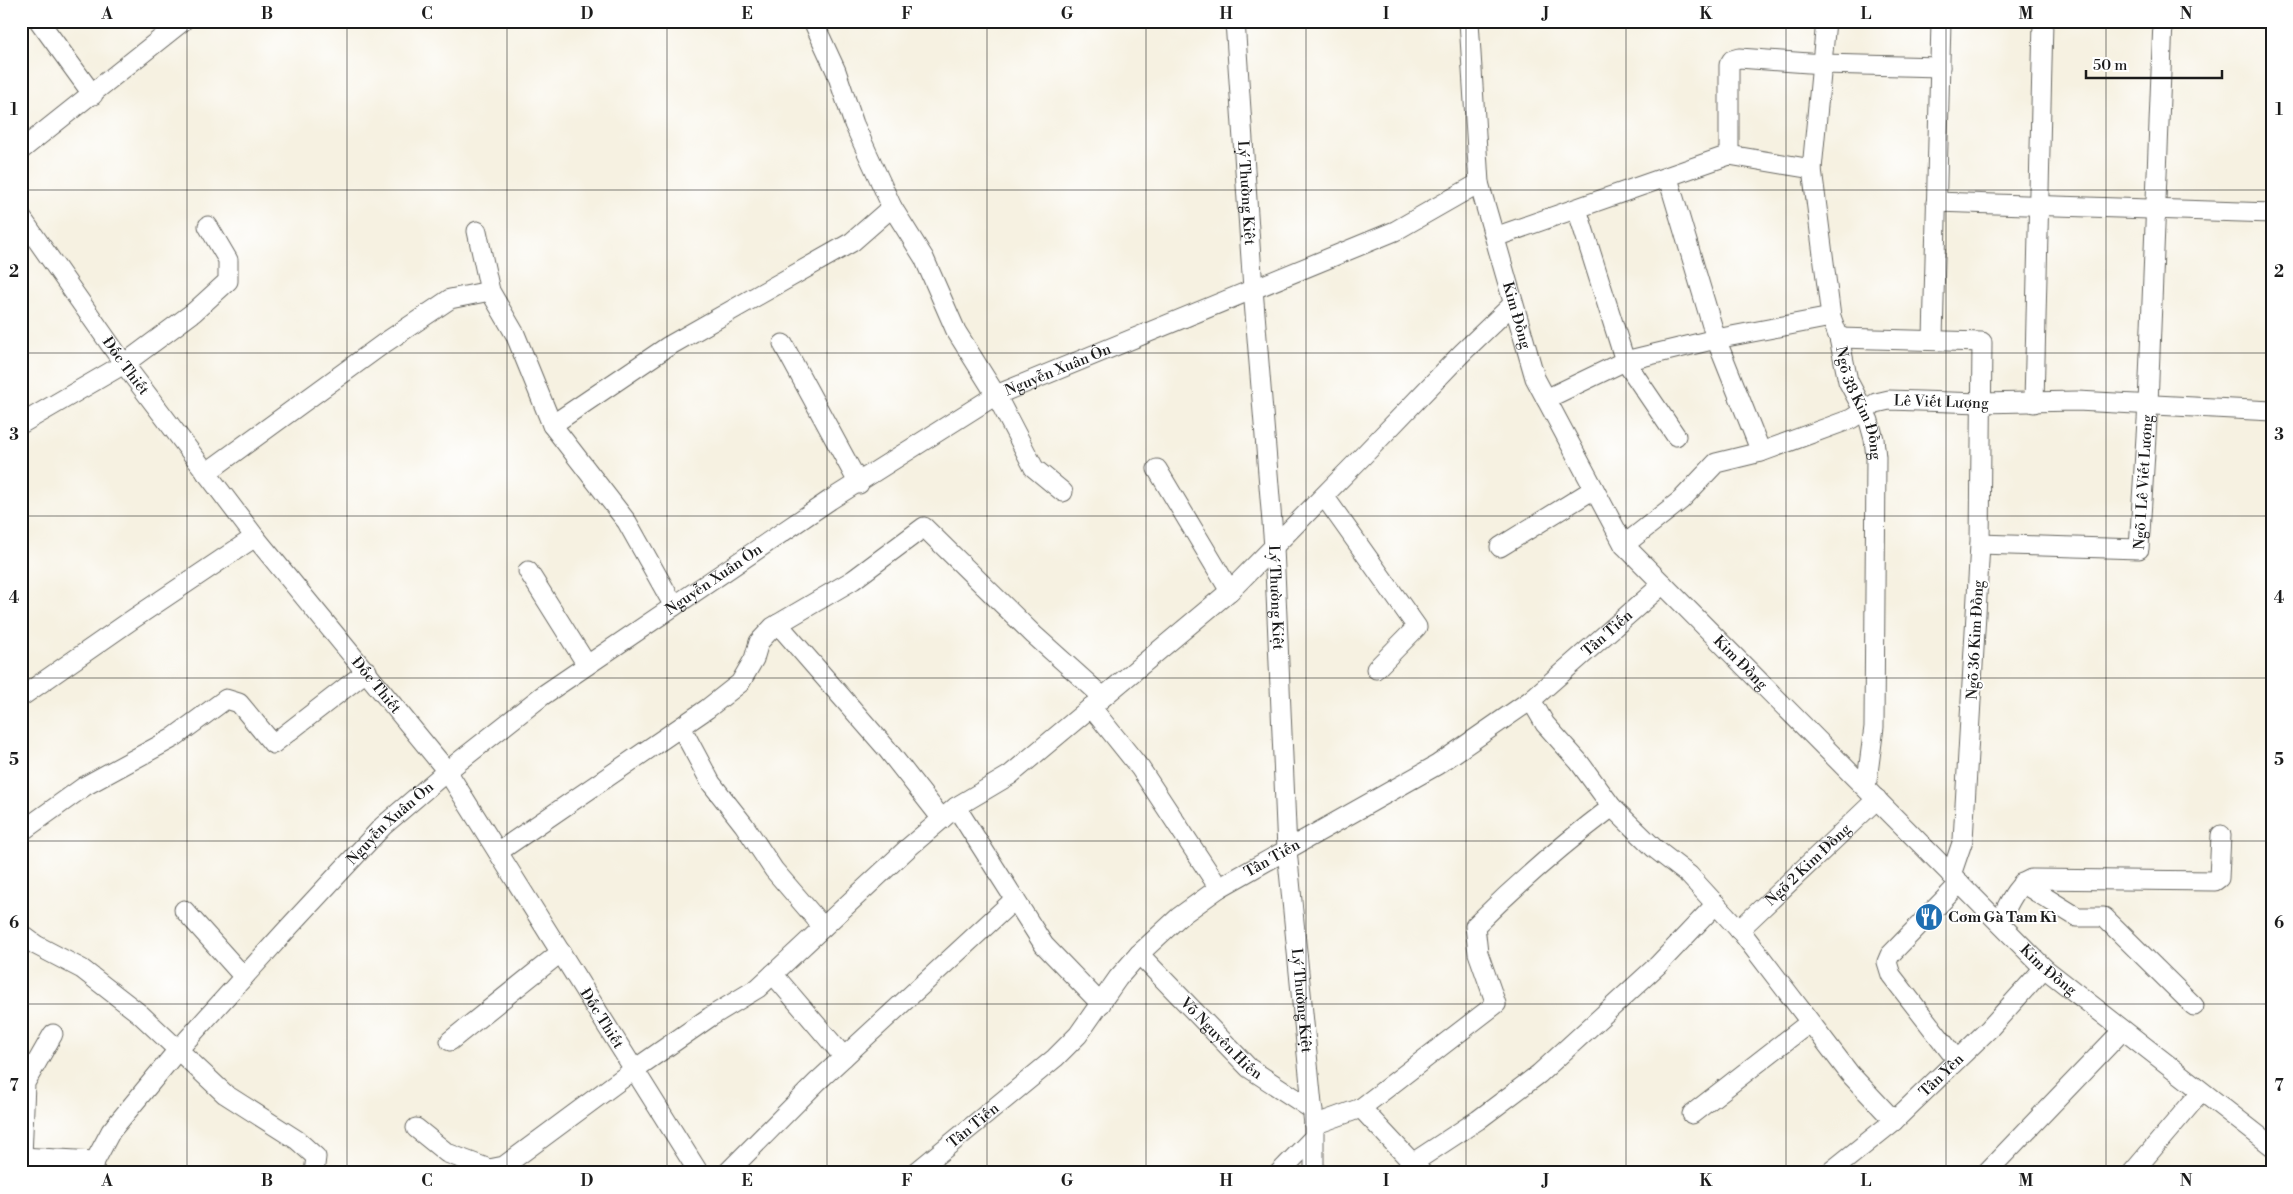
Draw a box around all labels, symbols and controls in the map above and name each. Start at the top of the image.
text: A [100,4,113,24]
text: B [261,4,273,24]
text: C [421,4,433,24]
text: D [581,4,594,24]
text: E [741,4,753,24]
text: F [901,4,913,24]
text: G [1061,4,1074,24]
text: H [1219,4,1233,24]
text: I [1383,4,1389,24]
text: J [1541,4,1549,24]
text: K [1700,4,1714,24]
text: L [1861,4,1872,24]
text: M [2019,4,2034,24]
text: N [2180,4,2193,24]
scale bar [2086,48,2222,80]
text: 50 m [2093,56,2127,75]
text: 1 [10,100,18,120]
text: 1 [2275,100,2283,120]
street label: Lý Thường Kiệt [1233,140,1259,246]
text: 2 [9,262,19,282]
text: 2 [2274,262,2284,282]
street label: Kim Đồng [1498,280,1535,351]
street label: Đốc Thiết [98,333,154,400]
street label: Nguyễn Xuân Ôn [1002,340,1114,400]
street label: Ngõ 38 Kim Đồng [1831,345,1885,461]
street label: Lê Viết Lượng [1893,391,1989,413]
street label: Ngõ 1 Lê Viết Lượng [2130,414,2157,550]
text: 3 [9,425,19,445]
text: 3 [2274,425,2284,445]
street label: Nguyễn Xuân Ôn [662,540,766,619]
street label: Lý Thường Kiệt [1264,545,1287,651]
street label: Ngõ 36 Kim Đồng [1963,579,1988,700]
text: 4 [9,588,20,608]
text: 4 [2274,588,2285,608]
street label: Tân Tiến [1578,606,1637,661]
street label: Kim Đồng [1709,632,1771,694]
street label: Đốc Thiết [347,653,405,718]
text: 5 [9,750,19,770]
text: 5 [2274,750,2284,770]
street label: Nguyễn Xuân Ôn [343,778,438,869]
street label: Ngõ 2 Kim Đồng [1761,820,1855,910]
street label: Tân Tiến [1241,835,1304,882]
restaurant icon: Cơm Gà Tam Kì [1914,902,1944,932]
place label: Cơm Gà Tam Kì [1948,908,2057,927]
text: 6 [9,913,19,933]
text: 6 [2274,913,2284,933]
street label: Kim Đồng [2016,940,2080,1000]
street label: Lý Thường Kiệt [1287,948,1316,1054]
street label: Đốc Thiết [576,985,628,1053]
street label: Võ Nguyên Hiến [1175,993,1266,1084]
street label: Tân Yên [1915,1050,1968,1101]
text: 7 [9,1076,19,1096]
text: 7 [2274,1076,2284,1096]
street label: Tân Tiến [944,1099,1003,1153]
text: A [100,1171,113,1191]
text: B [261,1171,273,1191]
text: C [421,1171,433,1191]
text: D [581,1171,594,1191]
text: E [741,1171,753,1191]
text: F [901,1171,913,1191]
text: G [1061,1171,1074,1191]
text: H [1219,1171,1233,1191]
text: I [1383,1171,1389,1191]
text: J [1541,1171,1549,1191]
text: K [1700,1171,1714,1191]
text: L [1861,1171,1872,1191]
text: M [2019,1171,2034,1191]
text: N [2180,1171,2193,1191]

